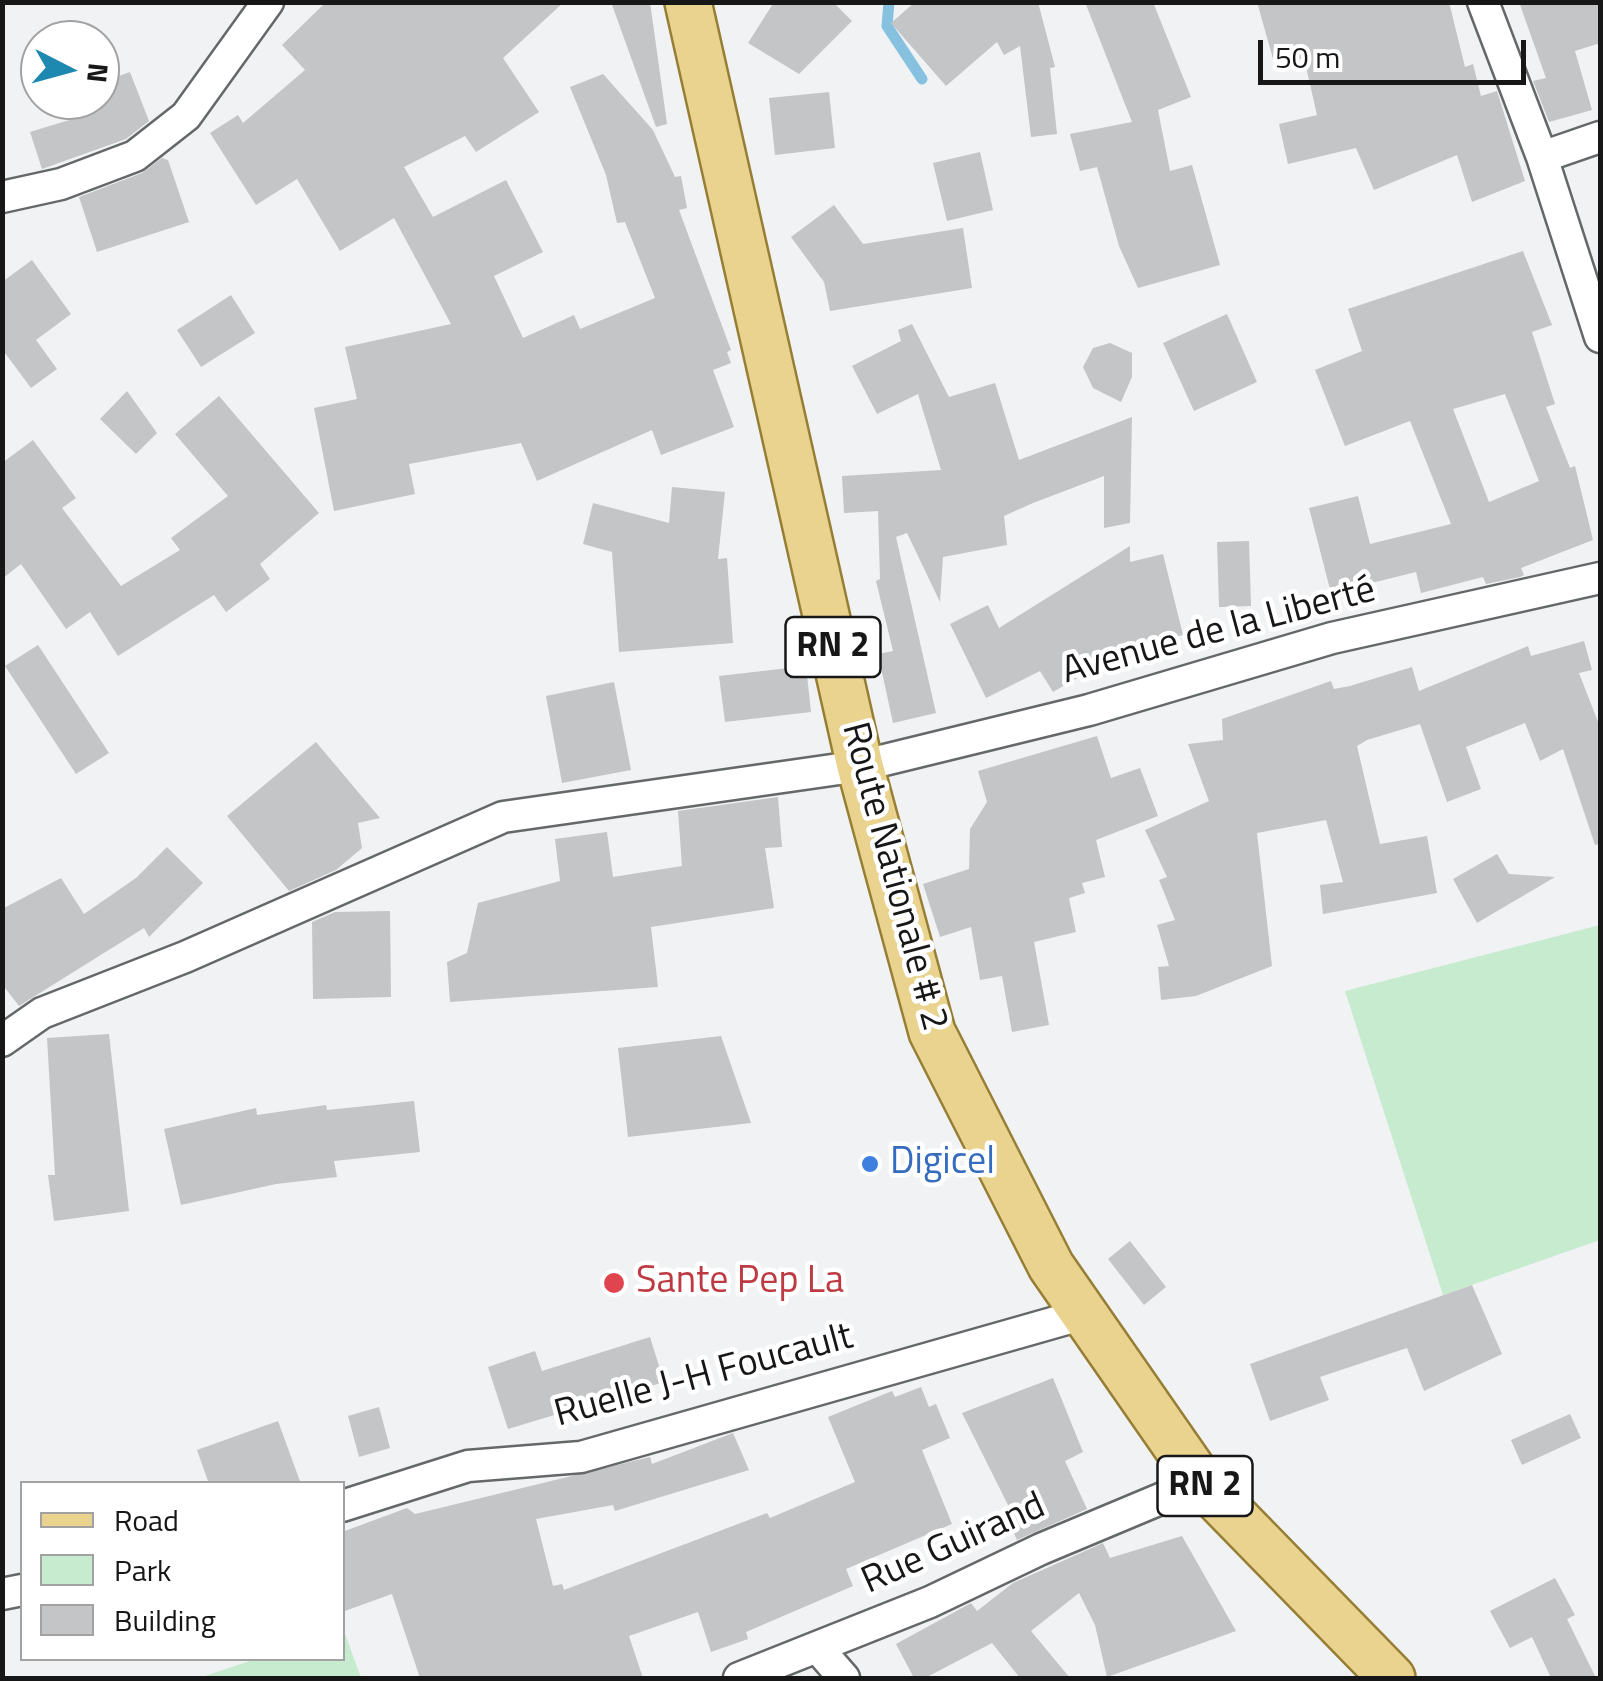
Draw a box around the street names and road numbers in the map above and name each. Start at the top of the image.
street label: Avenue de la Liberté [1057,568,1381,696]
road number: RN 2 [786,617,880,677]
street label: Route Nationale # 2 [830,718,956,1036]
street label: Ruelle J-H Foucault [550,1315,858,1439]
road number: RN 2 [1158,1456,1252,1516]
street label: Rue Guirand [855,1484,1053,1606]

